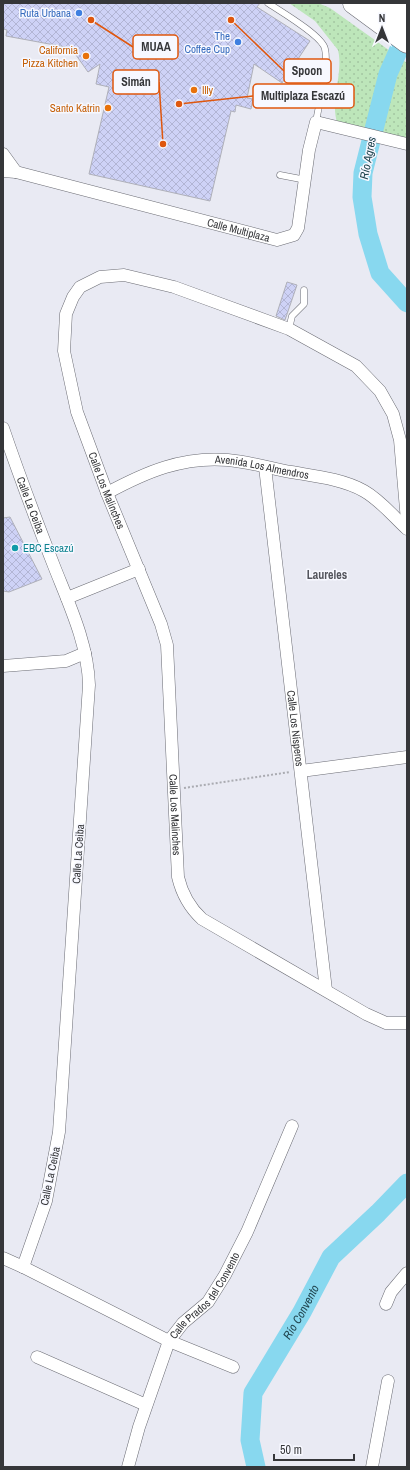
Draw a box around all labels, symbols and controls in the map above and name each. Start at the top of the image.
place label: Ruta Urbana [20,6,71,20]
marker: Ruta Urbana [74,8,84,18]
north arrow [362,8,402,48]
text: N [379,11,385,25]
place label: The Coffee Cup [185,29,230,56]
callout: MUAA [133,35,178,59]
marker: The Coffee Cup [233,37,243,47]
text: MUAA [141,39,172,55]
place label: California Pizza Kitchen [22,43,78,70]
marker: California Pizza Kitchen [81,51,91,61]
callout: Spoon [284,59,331,83]
text: Spoon [292,63,322,79]
callout: Simán [113,70,159,94]
text: Simán [121,74,151,90]
place label: Illy [202,83,214,97]
callout: Multiplaza Escazú [253,84,354,108]
marker: Illy [189,85,199,95]
text: Multiplaza Escazú [261,88,345,104]
place label: Santo Katrin [50,101,100,115]
marker: Santo Katrin [103,103,113,113]
water label: Río Agres [356,135,380,181]
street label: Calle Multiplaza [206,215,271,245]
street label: Calle Los Malinches [85,450,128,531]
street label: Avenida Los Almendros [214,452,310,482]
street label: Calle La Ceiba [14,475,48,536]
place label: EBC Escazú [23,541,74,555]
marker: EBC Escazú [10,543,20,553]
district label: Laureles [307,567,348,583]
street label: Calle Los Nísperos [284,689,307,767]
street label: Calle Los Malinches [166,774,184,856]
street label: Calle La Ceiba [69,824,87,884]
street label: Calle La Ceiba [37,1145,63,1207]
street label: Calle Prados del Convento [166,1250,243,1342]
water label: Río Convento [279,1282,323,1342]
scale bar [274,1436,354,1462]
text: 50 m [280,1442,302,1458]

